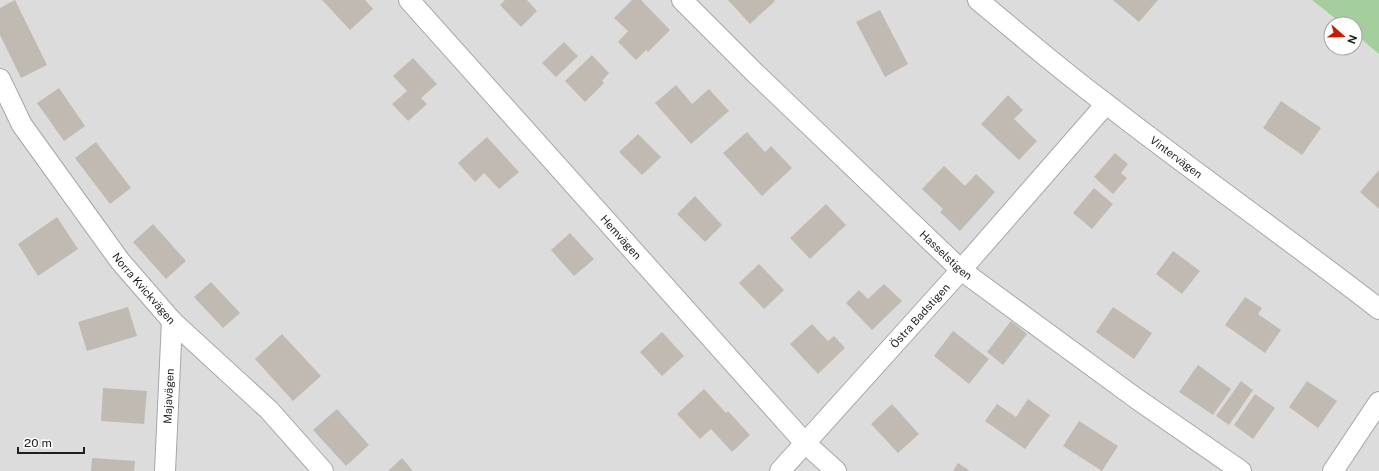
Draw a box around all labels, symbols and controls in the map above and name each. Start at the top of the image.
north arrow [1323,16,1363,56]
text: N [1345,33,1360,46]
street label: Vintervägen [1148,134,1205,180]
street label: Hemvägen [598,213,644,261]
street label: Hasselstigen [917,228,974,282]
street label: Norra Kvickvägen [110,250,178,326]
street label: Östra Badstigen [887,281,952,350]
street label: Majavägen [161,368,176,424]
scale bar [18,429,84,455]
text: 20 m [24,436,52,450]

